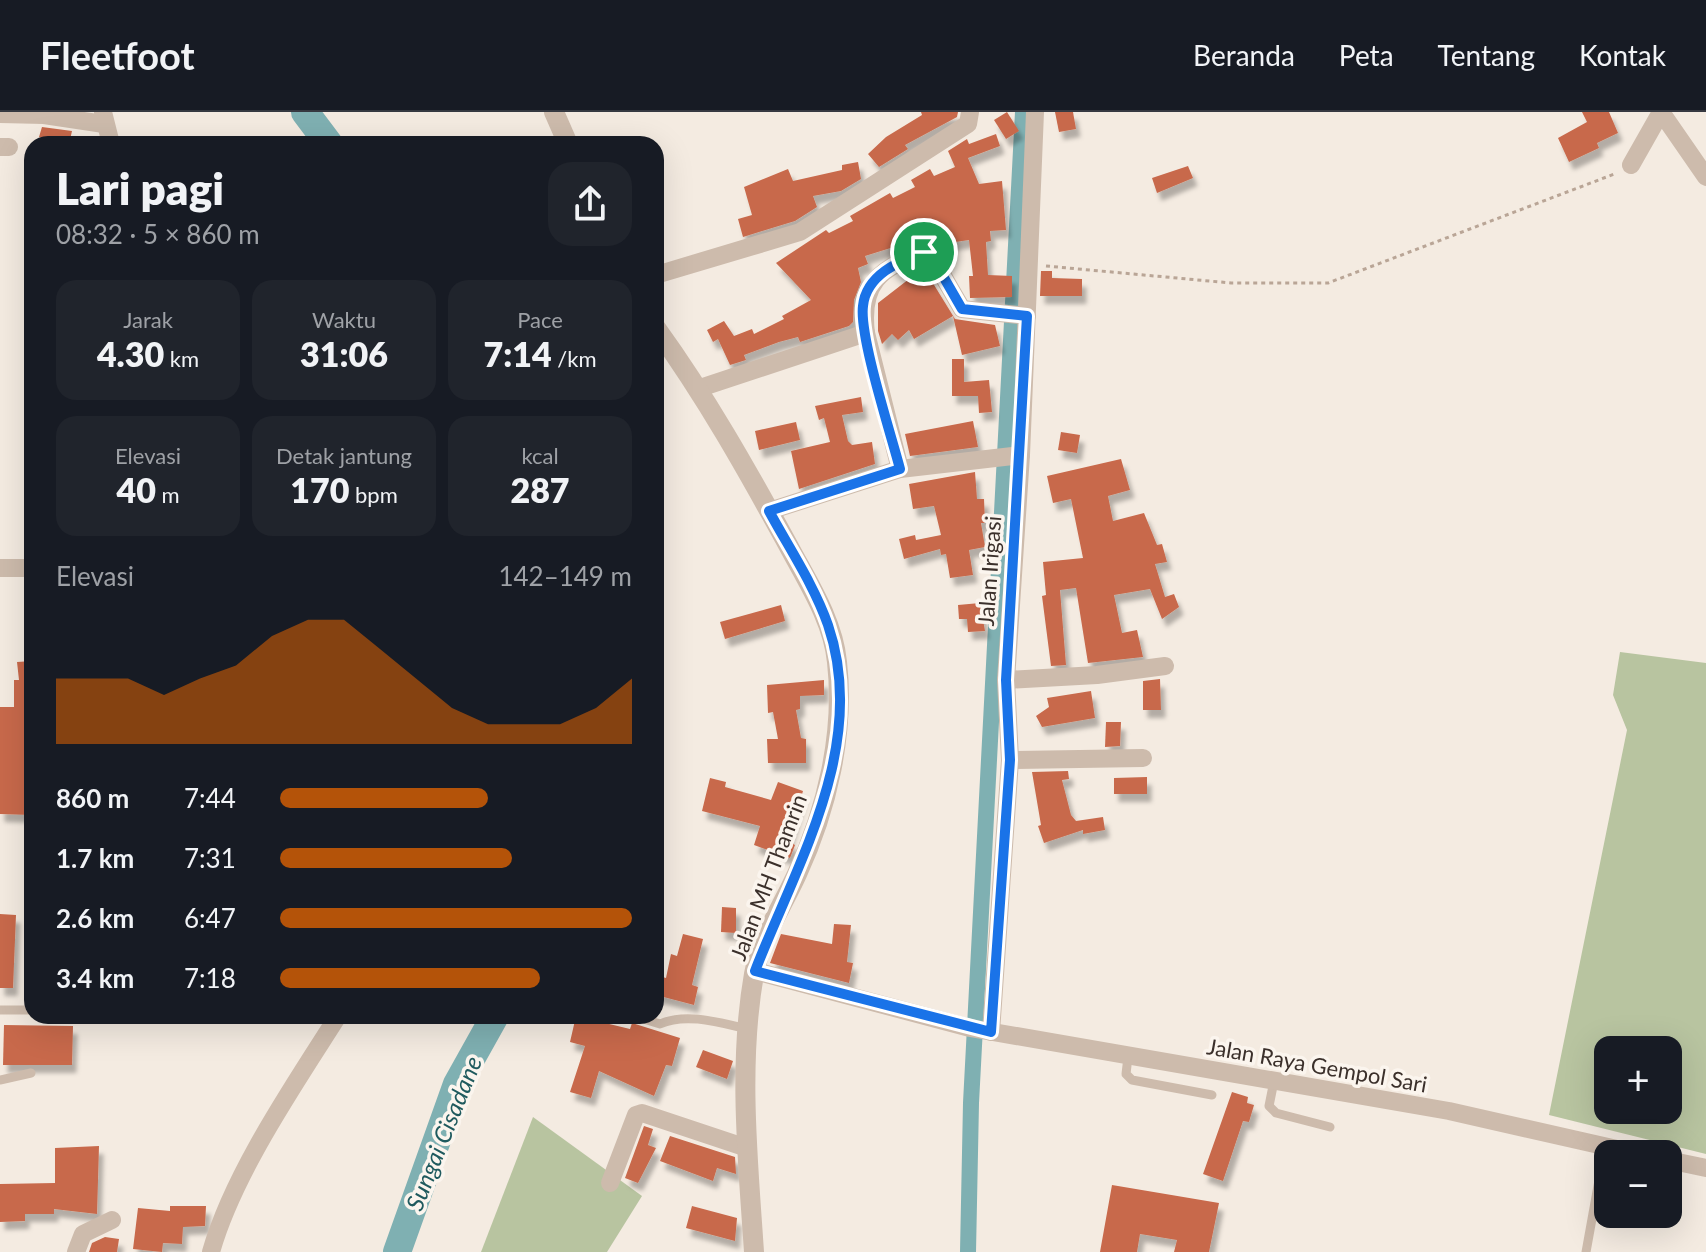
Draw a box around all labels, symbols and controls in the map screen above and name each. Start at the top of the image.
text: Fleetfoot [40,32,195,78]
text: Beranda [1193,38,1295,72]
text: Peta [1339,38,1394,72]
text: Tentang [1438,38,1535,72]
text: Kontak [1579,38,1666,72]
text: Lari pagi [56,162,224,214]
button: share [548,162,632,246]
text: 08:32 · 5 × 860 m [56,218,260,250]
pin [890,218,958,286]
icon: arrive [902,230,946,274]
text: Jarak [123,306,173,333]
text: Waktu [312,306,376,333]
text: Pace [517,306,563,333]
text: 4.30 [97,333,164,374]
text: 31:06 [300,333,388,374]
text: 7:14 [483,333,552,374]
text: km [164,345,199,372]
text: /km [552,345,597,372]
text: Elevasi [115,442,181,469]
text: Detak jantung [276,442,412,469]
text: kcal [521,442,559,469]
text: 40 [116,469,156,510]
text: 170 [290,469,349,510]
text: 287 [510,469,570,510]
text: m [156,481,180,508]
text: bpm [349,481,398,508]
street label: Jalan Irigasi [972,515,1006,627]
text: Elevasi [56,560,134,592]
text: 142–149 m [498,560,632,592]
text: 860 m [56,782,129,814]
text: 7:44 [184,782,236,814]
street label: Jalan MH Thamrin [724,790,812,964]
text: 1.7 km [56,842,134,874]
text: 7:31 [184,842,236,874]
text: 2.6 km [56,902,134,934]
text: 6:47 [184,902,236,934]
text: 3.4 km [56,962,134,994]
text: 7:18 [184,962,236,994]
street label: Jalan Raya Gempol Sari [1205,1032,1429,1098]
map controls [1594,1036,1682,1228]
button: + [1594,1036,1682,1124]
water label: Sungai Cisadane [399,1052,487,1214]
button: − [1594,1140,1682,1228]

